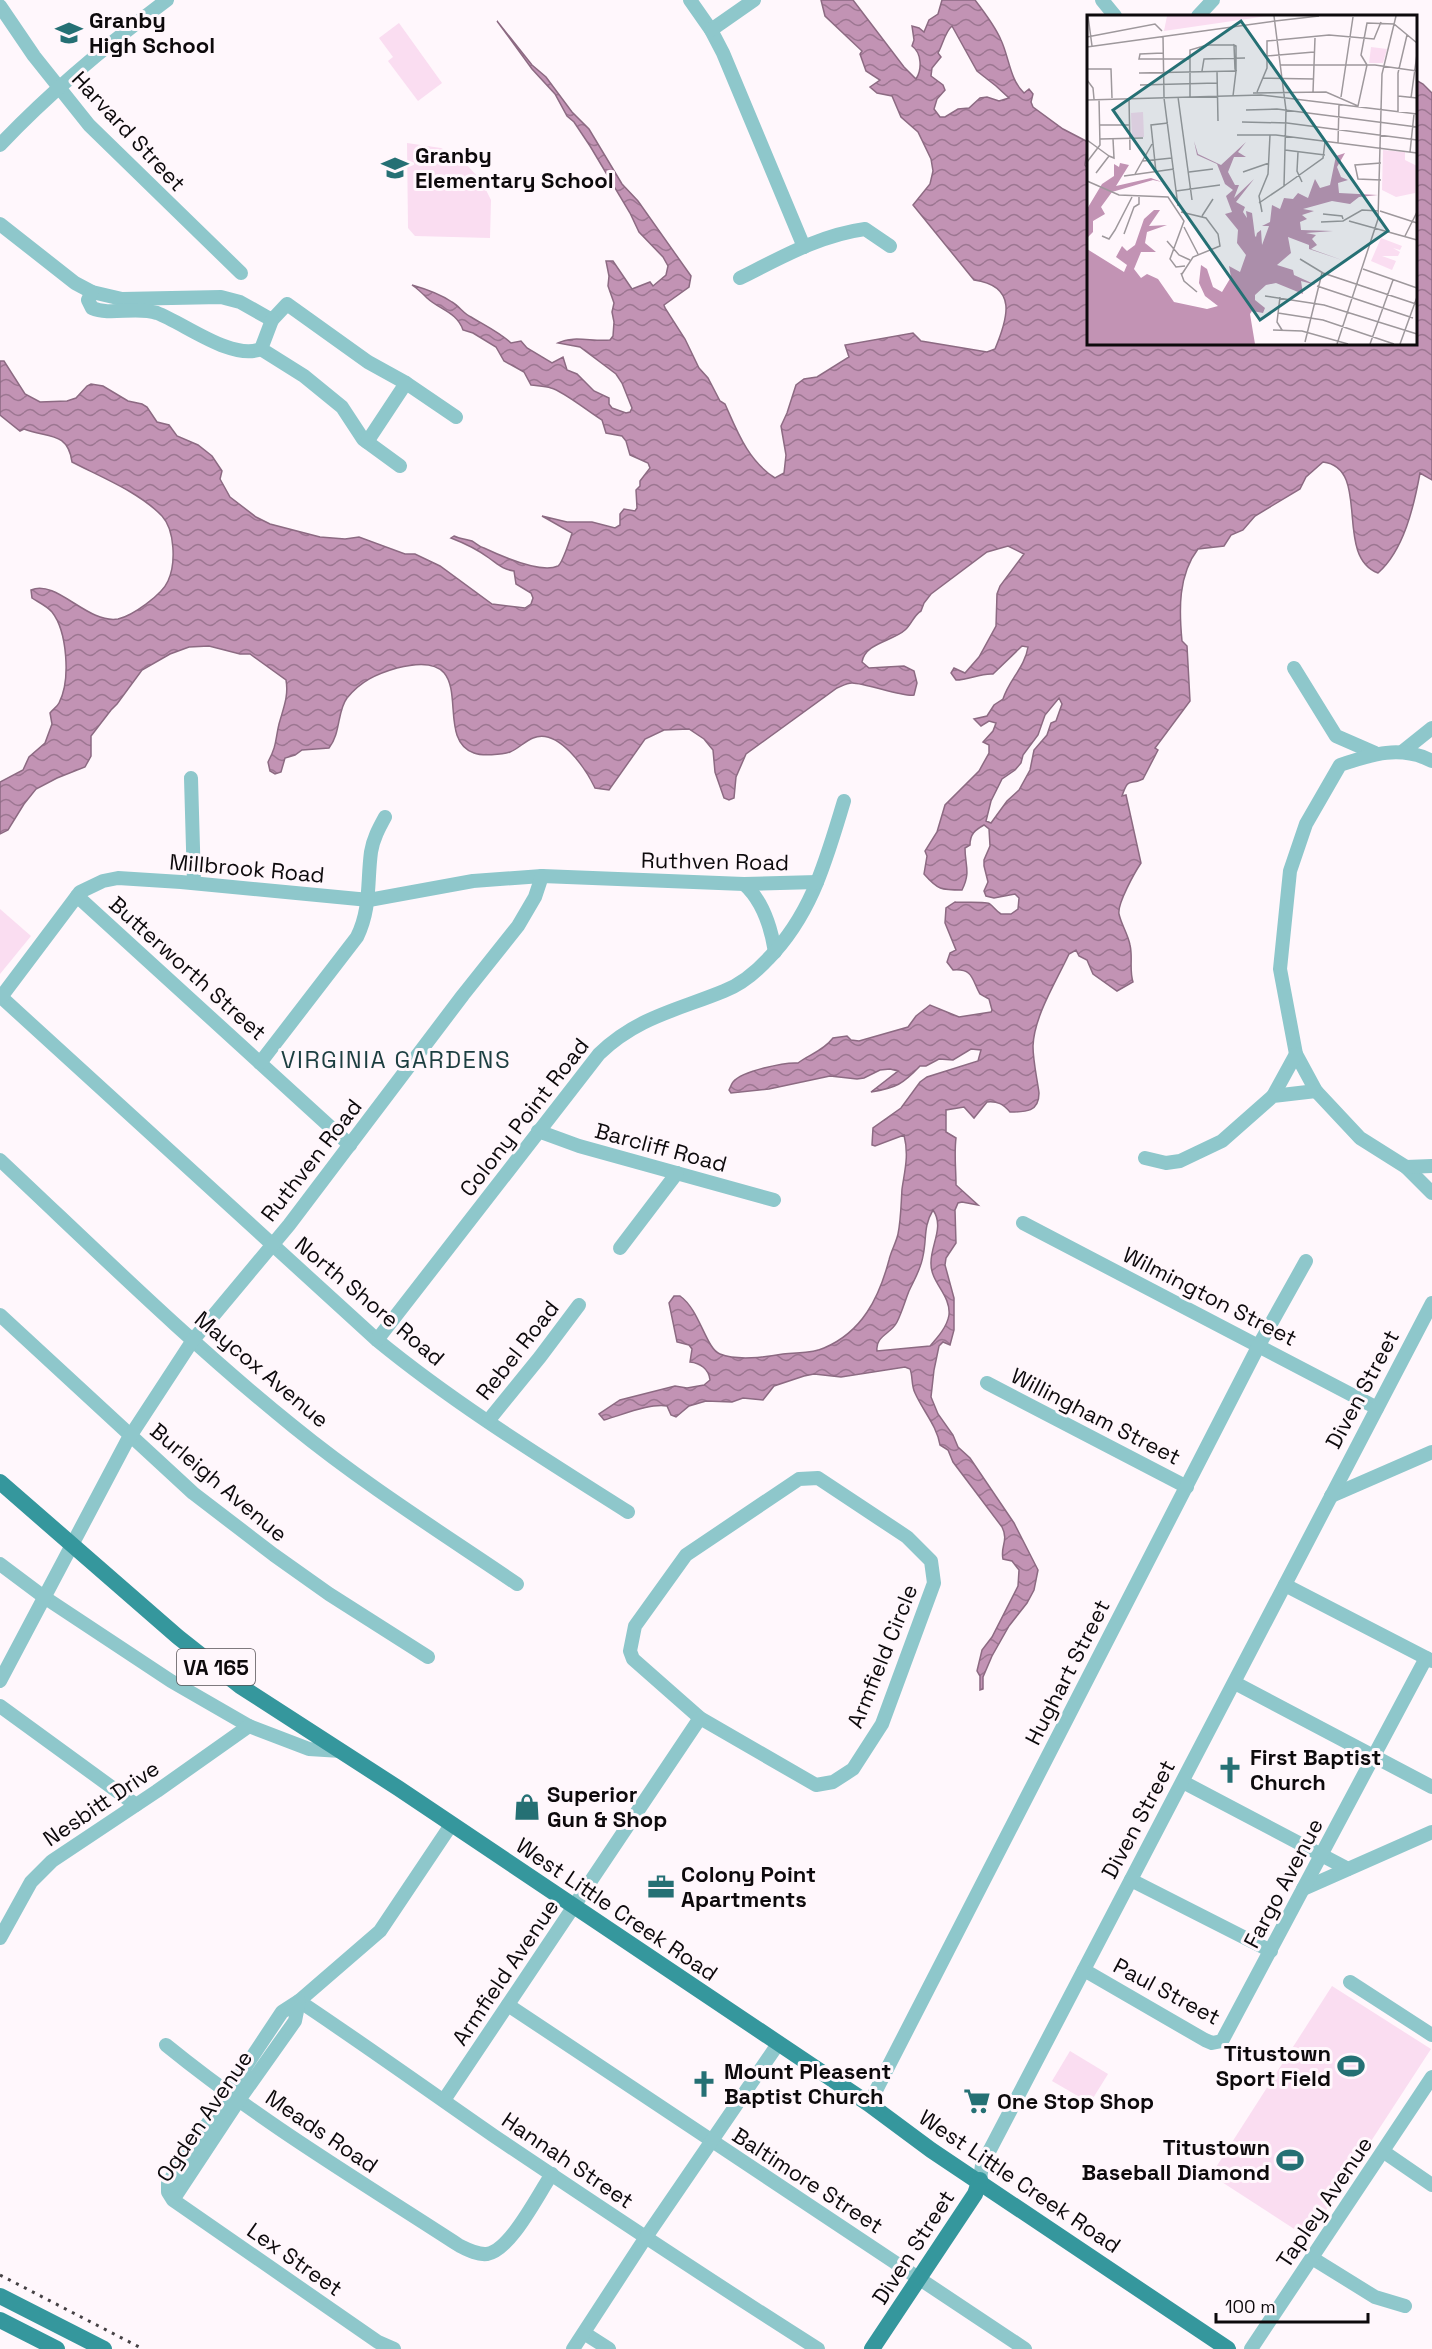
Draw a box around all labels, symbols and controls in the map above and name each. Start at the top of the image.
place label: Granby High School [89,6,215,59]
inset map [1087,15,1417,345]
school or university icon: Granby High School [54,18,84,48]
street label: Harvard Street [66,65,192,197]
place label: Granby Elementary School [415,141,614,194]
school or university icon: Granby Elementary School [380,153,410,183]
street label: Ruthven Road [641,846,789,876]
street label: Millbrook Road [168,847,326,889]
street label: Butterworth Street [103,890,273,1046]
street label: Colony Point Road [453,1032,595,1202]
district label: VIRGINIA GARDENS [281,1044,511,1075]
street label: Ruthven Road [254,1093,368,1227]
street label: Barcliff Road [592,1116,730,1178]
street label: North Shore Road [289,1230,451,1372]
street label: Wilmington Street [1118,1240,1302,1352]
street label: Rebel Road [469,1294,565,1406]
street label: Maycox Avenue [189,1305,335,1433]
street label: Diven Street [1319,1325,1405,1453]
street label: Willingham Street [1007,1361,1185,1471]
street label: Burleigh Avenue [145,1416,293,1548]
street label: Armfield Circle [840,1580,924,1732]
street label: Hughart Street [1018,1595,1116,1749]
road number: VA 165 [177,1649,255,1685]
place label: First Baptist Church [1250,1743,1381,1796]
street label: Nesbitt Drive [37,1754,165,1852]
street label: Diven Street [1095,1755,1181,1883]
church icon: First Baptist Church [1215,1755,1245,1785]
place label: Superior Gun & Shop [547,1780,667,1833]
shop icon: Superior Gun & Shop [512,1792,542,1822]
street label: Fargo Avenue [1237,1813,1329,1953]
street label: West Little Creek Road [511,1831,723,1987]
place label: Colony Point Apartments [681,1860,816,1913]
office icon: Colony Point Apartments [646,1872,676,1902]
street label: Armfield Avenue [446,1893,564,2051]
street label: Paul Street [1109,1951,1225,2031]
place label: Titustown Sport Field [1216,2039,1331,2092]
street label: Ogden Avenue [150,2045,258,2187]
sports icon: Titustown Sport Field [1336,2051,1366,2081]
place label: Mount Pleasent Baptist Church [724,2057,891,2110]
church icon: Mount Pleasent Baptist Church [689,2069,719,2099]
street label: Meads Road [260,2083,384,2179]
supermarket icon: One Stop Shop [962,2086,992,2116]
place label: One Stop Shop [997,2087,1154,2115]
street label: West Little Creek Road [914,2103,1126,2259]
street label: Hannah Street [497,2106,639,2214]
street label: Baltimore Street [727,2121,889,2239]
street label: Tapley Avenue [1270,2131,1378,2273]
place label: Titustown Baseball Diamond [1081,2133,1270,2186]
sports icon: Titustown Baseball Diamond [1275,2145,1305,2175]
street label: Diven Street [866,2185,960,2309]
street label: Lex Street [242,2216,348,2302]
scale bar [1216,2286,1368,2324]
text: 100 m [1225,2295,1276,2318]

